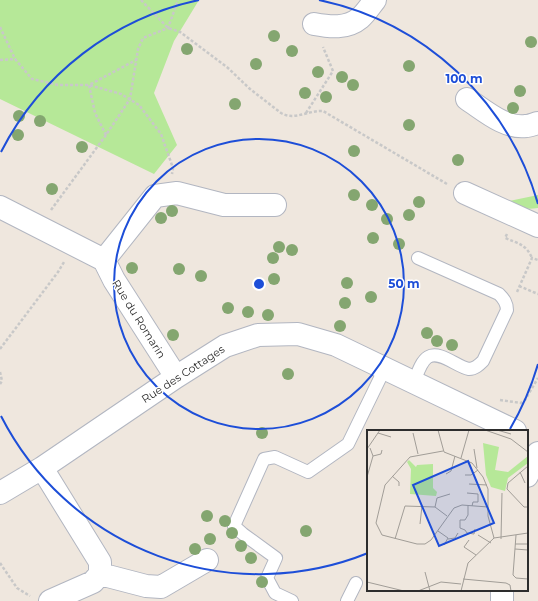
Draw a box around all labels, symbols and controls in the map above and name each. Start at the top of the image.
text: 100 m [446,71,482,86]
text: 50 m [388,276,420,291]
street label: Rue du Romarin [109,277,169,361]
centre of rings [252,277,266,291]
street label: Rue des Cottages [139,342,228,406]
inset map [367,430,528,591]

